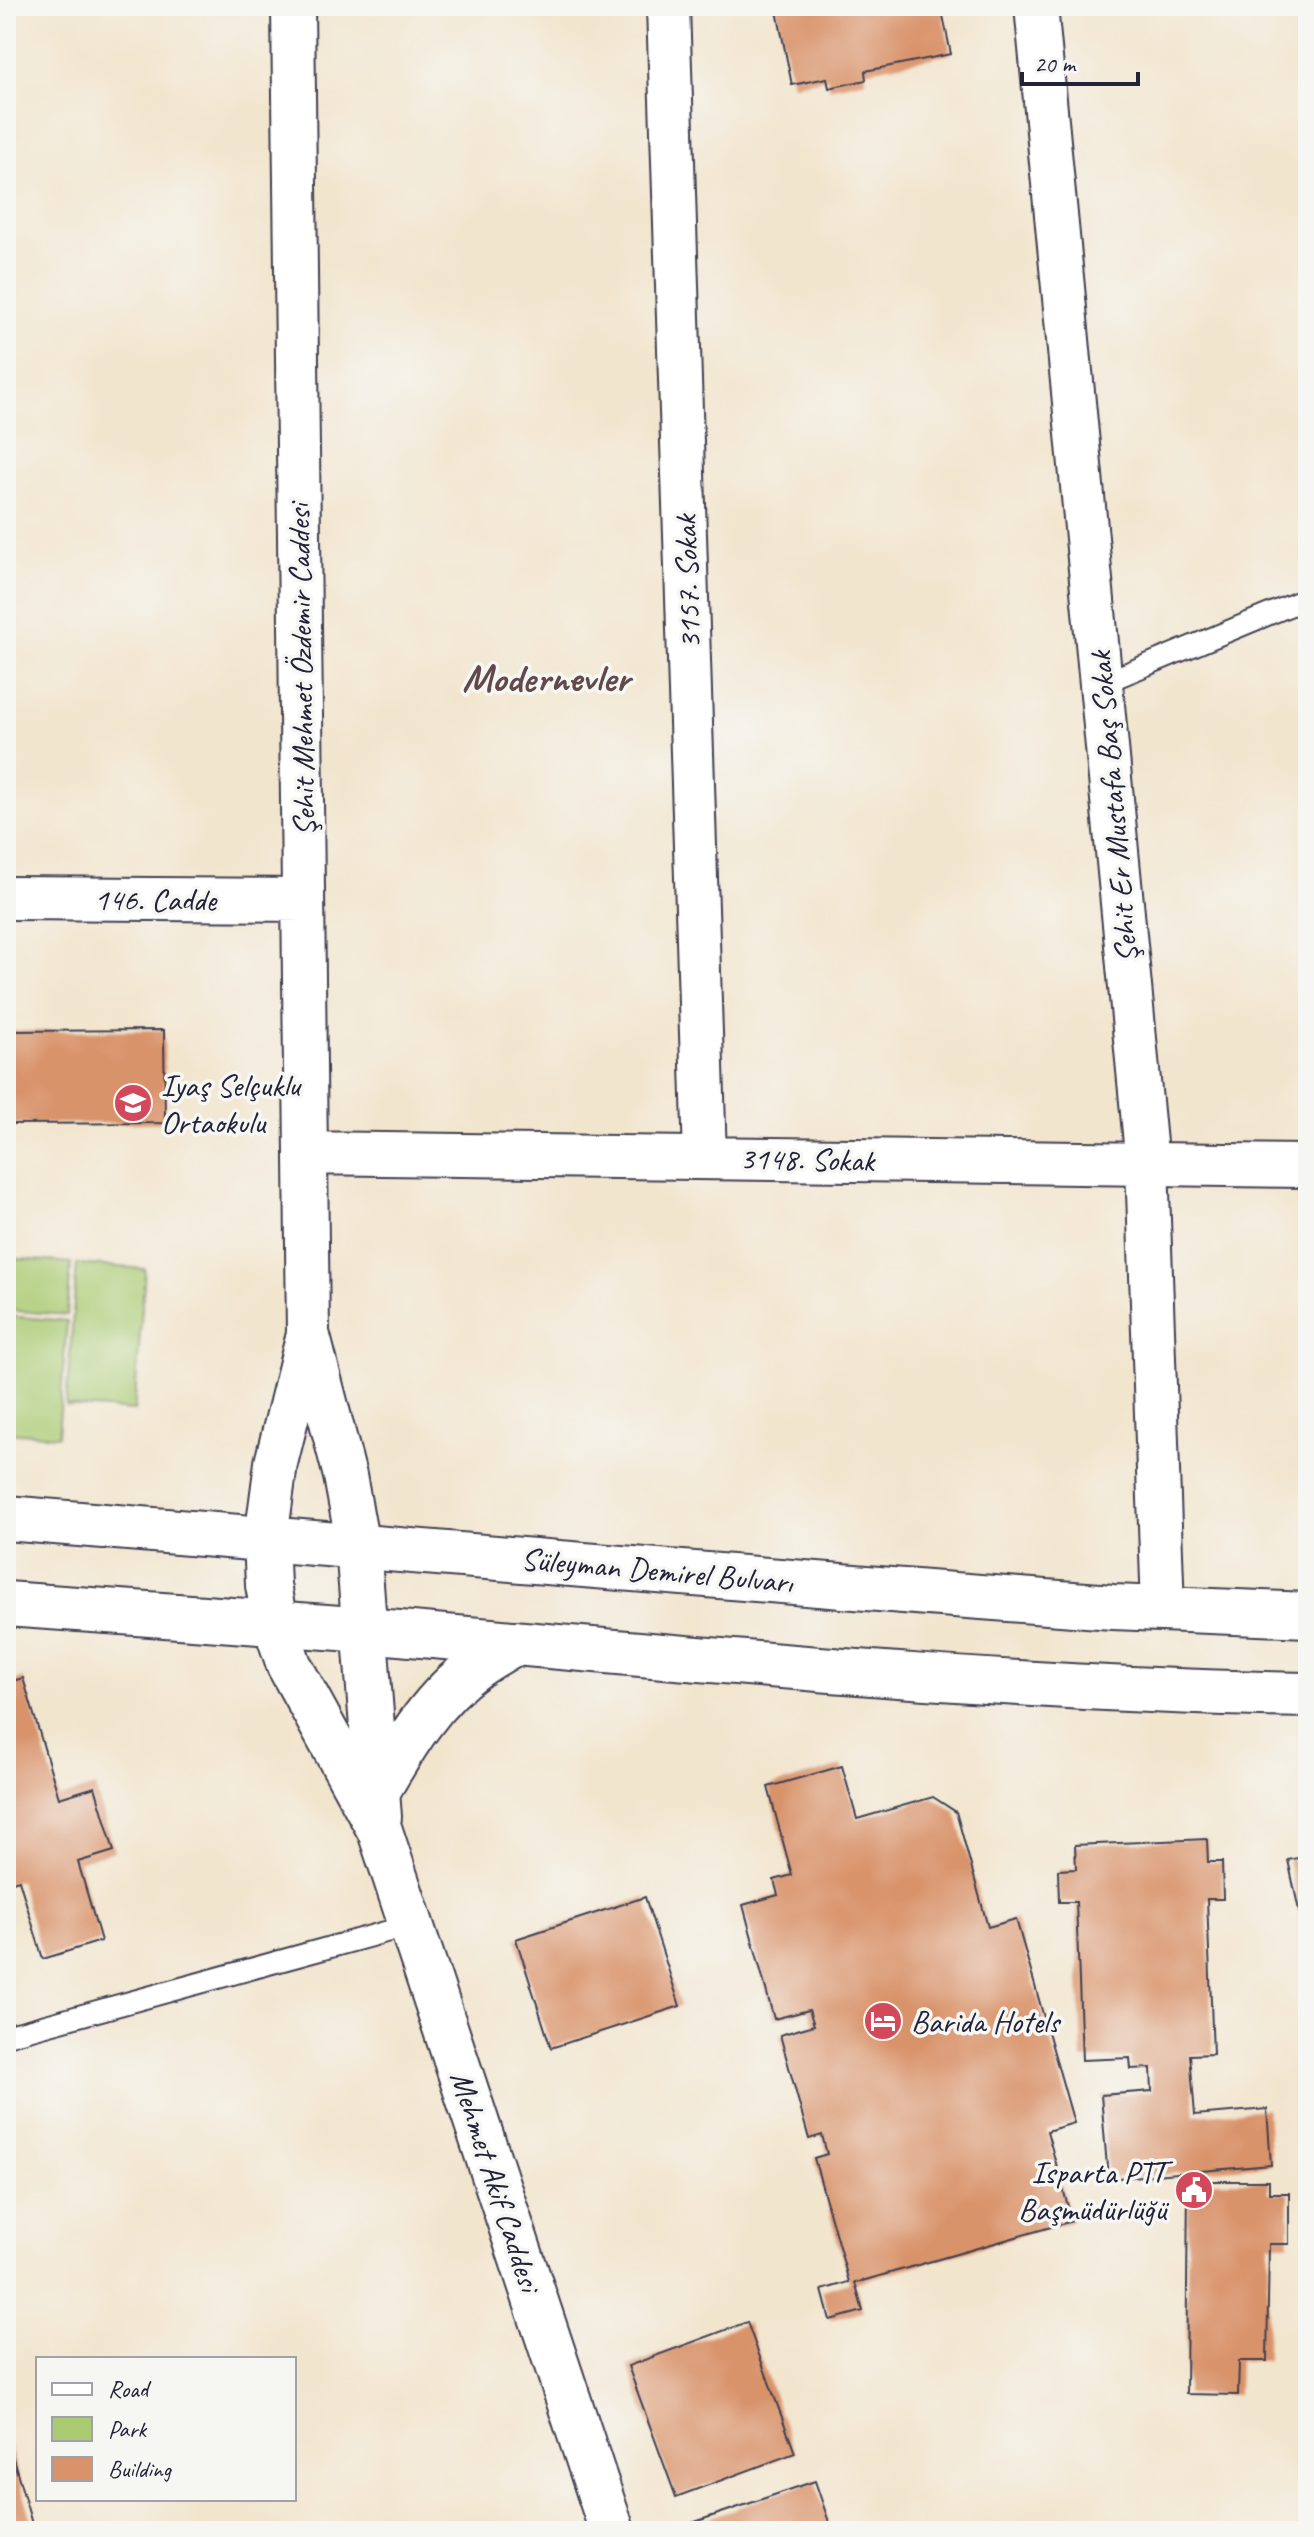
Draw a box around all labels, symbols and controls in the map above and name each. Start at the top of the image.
scale bar [1022,36,1138,86]
text: 20 m [1034,49,1077,79]
street label: Şehit Mehmet Özdemir Caddesi [278,499,325,837]
street label: 3157. Sokak [665,512,710,650]
street label: Şehit Er Mustafa Baş Sokak [1079,647,1148,964]
district label: Modernevler [462,653,634,703]
street label: 146. Cadde [94,879,219,920]
place label: Iyaş Selçuklu Ortaokulu [161,1065,302,1143]
school or university icon: Iyaş Selçuklu Ortaokulu [112,1082,154,1124]
street label: 3148. Sokak [739,1138,877,1181]
street label: Süleyman Demirel Bulvarı [519,1538,796,1603]
hotel icon: Barida Hotels [862,2000,904,2042]
place label: Barida Hotels [911,2001,1061,2042]
street label: Mehmet Akif Caddesi [441,2066,552,2300]
place label: Isparta PTT Başmüdürlüğü [1018,2152,1174,2230]
public building icon: Isparta PTT Başmüdürlüğü [1173,2169,1215,2211]
legend [36,2357,296,2501]
text: Road [108,2374,152,2404]
text: Park [108,2414,148,2444]
text: Building [108,2454,173,2484]

